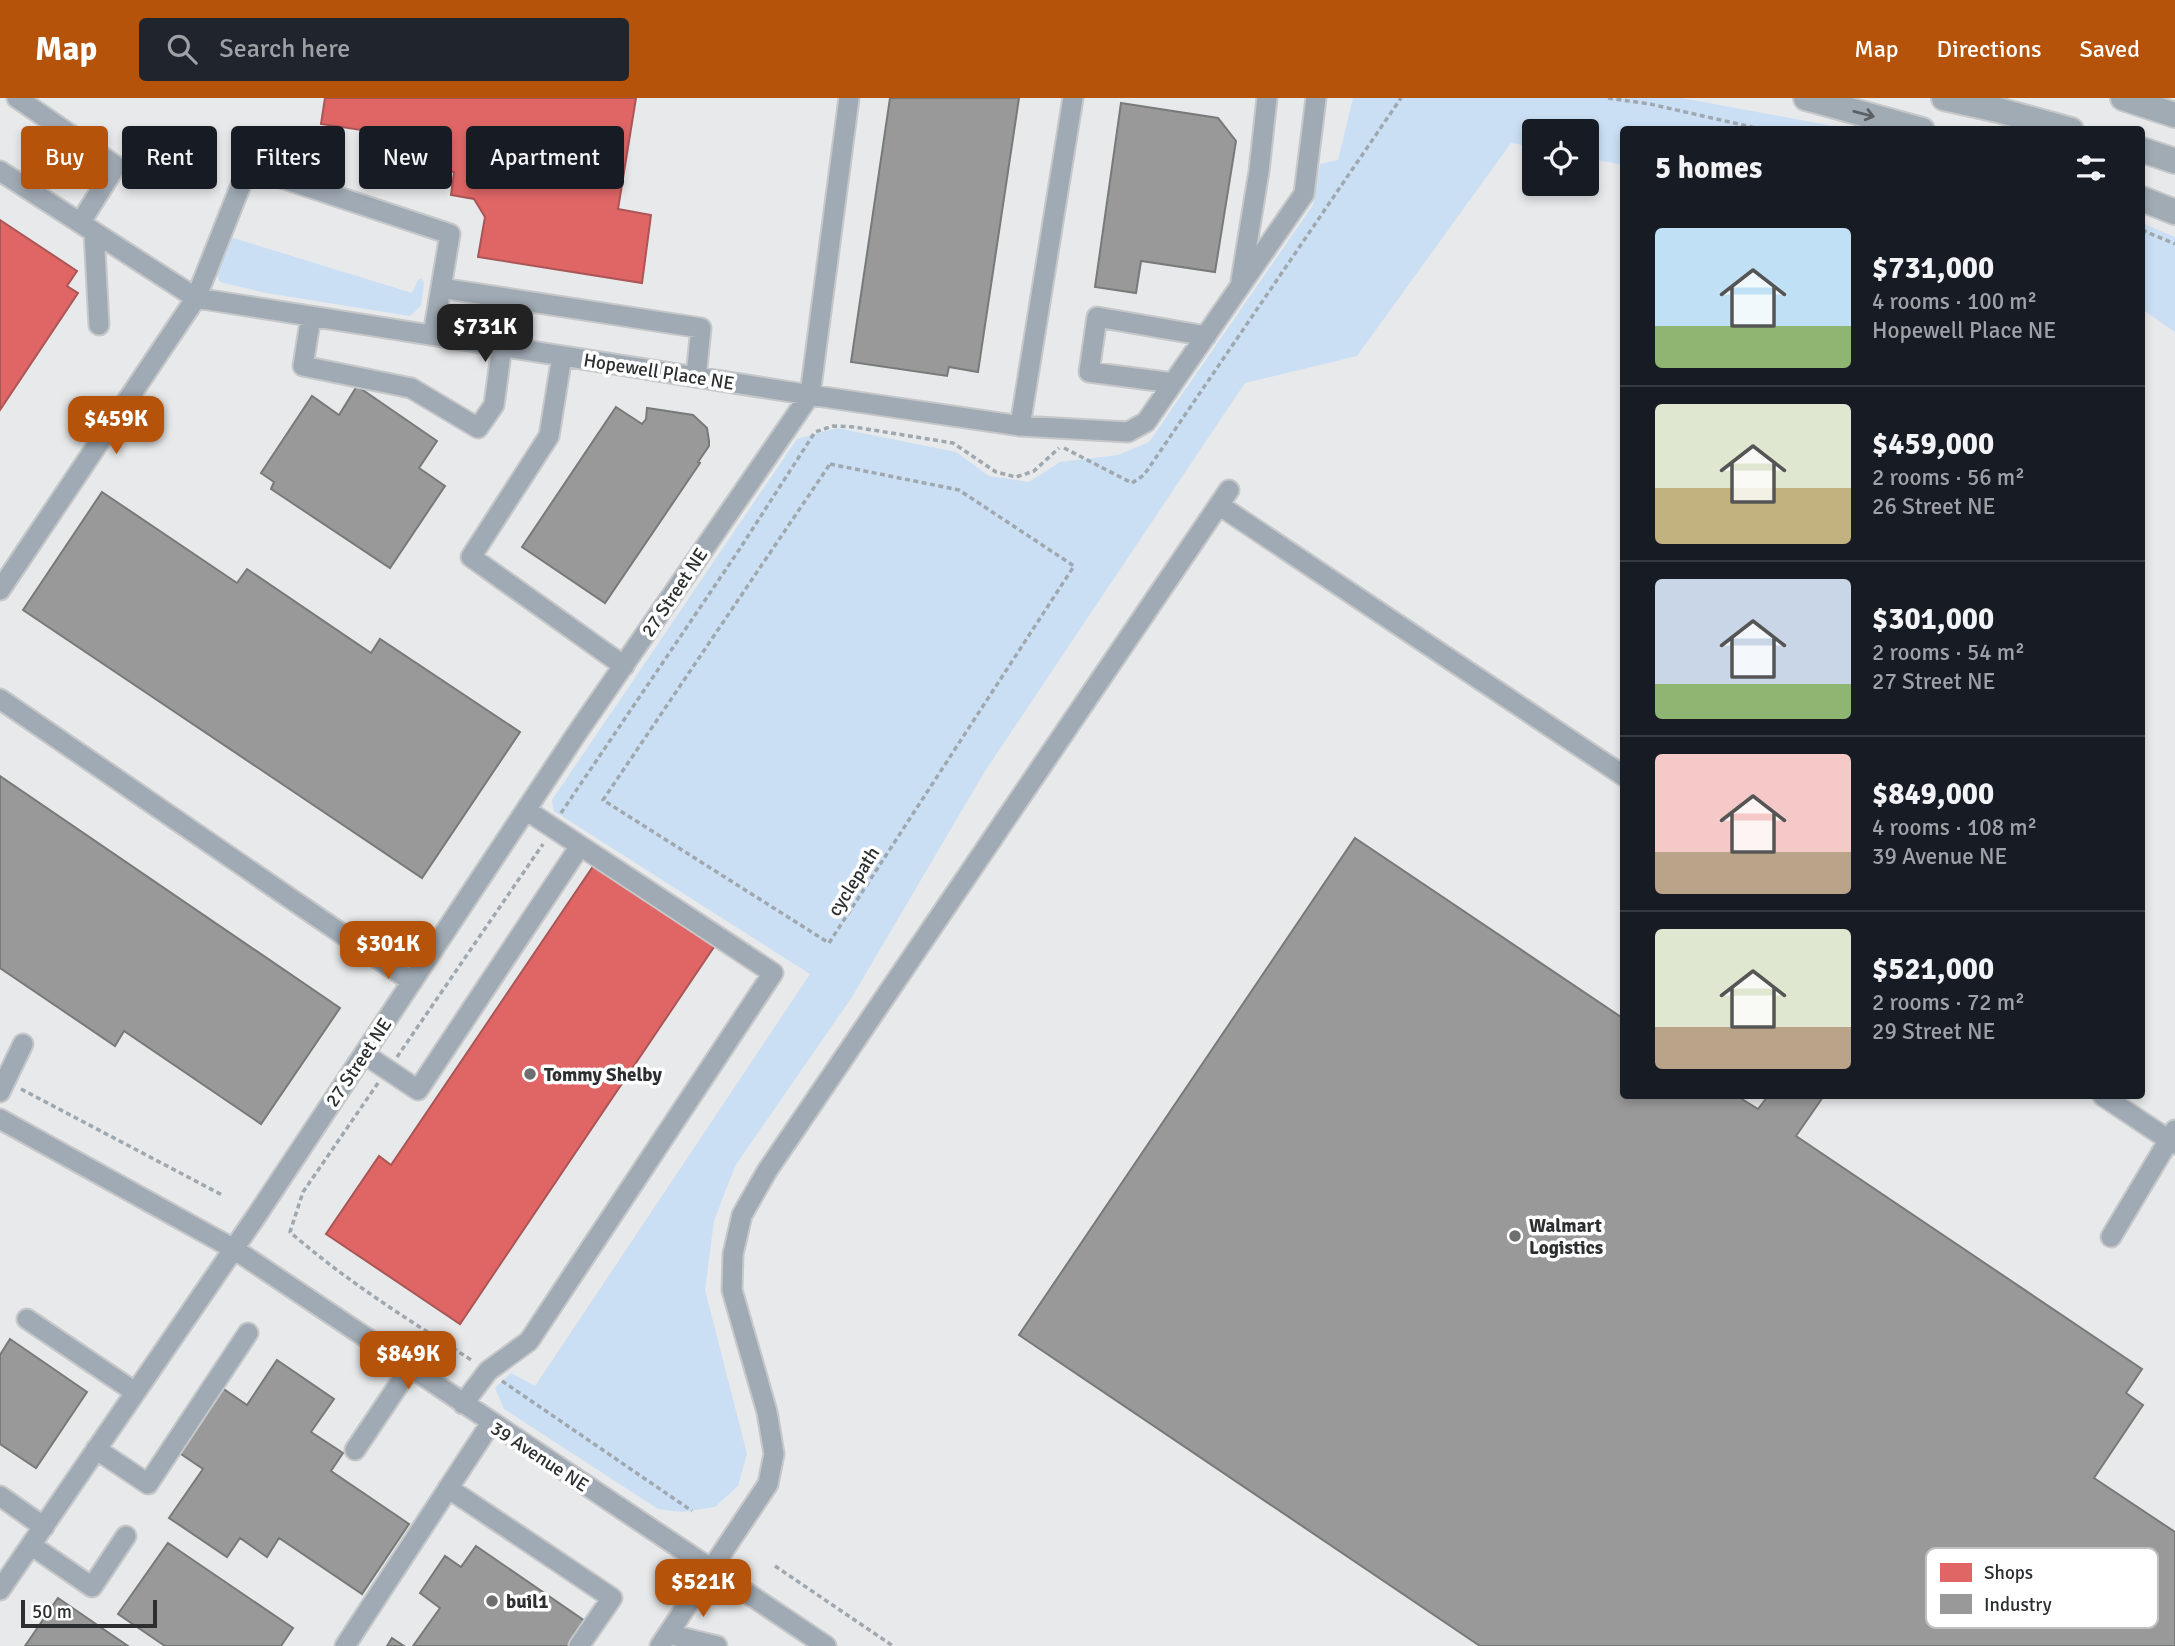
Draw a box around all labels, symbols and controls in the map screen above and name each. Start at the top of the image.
search box [139,18,629,81]
text: Map [35,29,97,70]
icon: search [163,30,201,68]
text: Search here [219,33,350,65]
text: Map [1854,34,1899,64]
text: Directions [1937,34,2042,64]
text: Saved [2080,34,2140,64]
one-way arrow [1853,108,1875,121]
map controls [1522,119,1599,196]
button: locate [1522,119,1599,196]
chip: Buy [21,126,108,189]
chip: Rent [122,126,217,189]
chip: Filters [231,126,345,189]
chip: New [359,126,452,189]
chip: Apartment [466,126,624,189]
icon: filters [2072,149,2110,187]
text: 5 homes [1655,150,1762,187]
text: $731,000 [1872,250,1994,287]
icon: home [1711,256,1795,340]
text: 4 rooms · 100 m² [1872,287,2037,316]
pin: $731K [436,304,534,364]
text: $731K [453,312,517,341]
text: Hopewell Place NE [1872,316,2056,345]
street label: Hopewell Place NE [582,348,736,396]
pin: $459K [67,396,165,456]
text: $459K [84,404,148,433]
text: $459,000 [1872,426,1994,463]
icon: home [1711,432,1795,516]
text: 2 rooms · 56 m² [1872,463,2025,492]
text: 26 Street NE [1872,492,1996,521]
street label: 27 Street NE [636,544,713,642]
text: $301,000 [1872,601,1994,638]
icon: home [1711,607,1795,691]
text: 2 rooms · 54 m² [1872,638,2025,667]
text: 27 Street NE [1872,667,1996,696]
text: $849,000 [1872,776,1994,813]
icon: home [1711,782,1795,866]
text: 4 rooms · 108 m² [1872,813,2037,842]
street label: cyclepath [823,842,885,921]
text: 39 Avenue NE [1872,842,2008,871]
pin: $301K [339,922,437,981]
text: $301K [356,929,420,958]
text: $521,000 [1872,951,1994,988]
icon: home [1711,957,1795,1041]
text: 2 rooms · 72 m² [1872,988,2025,1017]
street label: 27 Street NE [320,1014,397,1112]
text: 29 Street NE [1872,1017,1996,1046]
place label: Tommy Shelby [544,1063,663,1087]
marker: Tommy Shelby [522,1066,538,1082]
place label: Walmart Logistics [1529,1214,1603,1260]
marker: Walmart Logistics [1507,1228,1523,1244]
pin: $849K [359,1332,457,1391]
text: $849K [376,1339,440,1368]
street label: 39 Avenue NE [486,1416,593,1497]
legend [1926,1548,2158,1628]
pin: $521K [654,1560,752,1619]
text: Shops [1984,1561,2033,1585]
text: $521K [671,1567,735,1596]
place label: buil1 [506,1590,548,1614]
marker: buil1 [484,1593,500,1609]
text: Industry [1984,1593,2052,1617]
scale bar [21,1597,158,1629]
text: 50 m [32,1600,72,1624]

